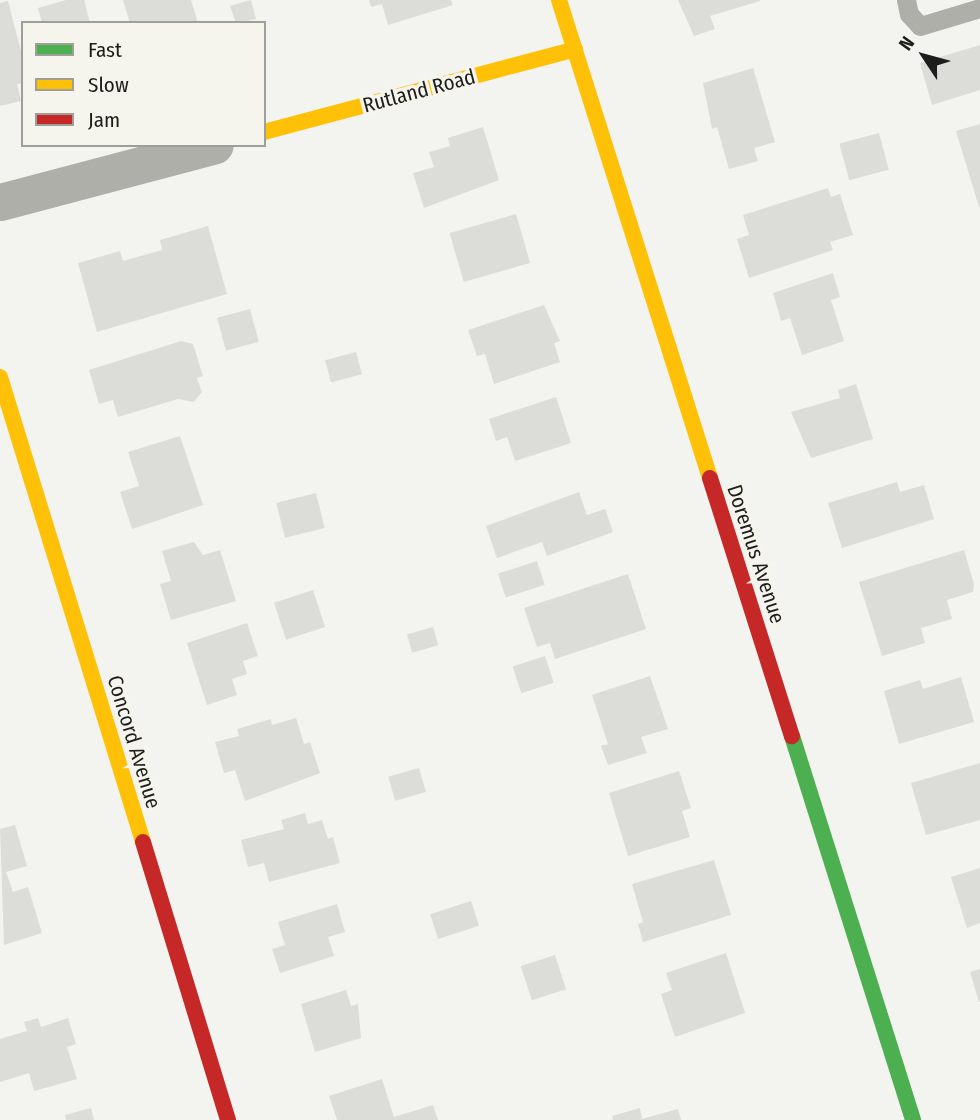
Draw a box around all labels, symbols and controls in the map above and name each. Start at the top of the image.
legend [21,21,266,147]
north arrow [889,21,959,91]
text: N [894,32,919,55]
text: Fast [88,37,122,63]
street label: Rutland Road [360,64,478,118]
text: Slow [88,72,129,98]
text: Jam [88,107,120,133]
street label: Doremus Avenue [722,481,790,627]
street label: Concord Avenue [102,672,166,812]

